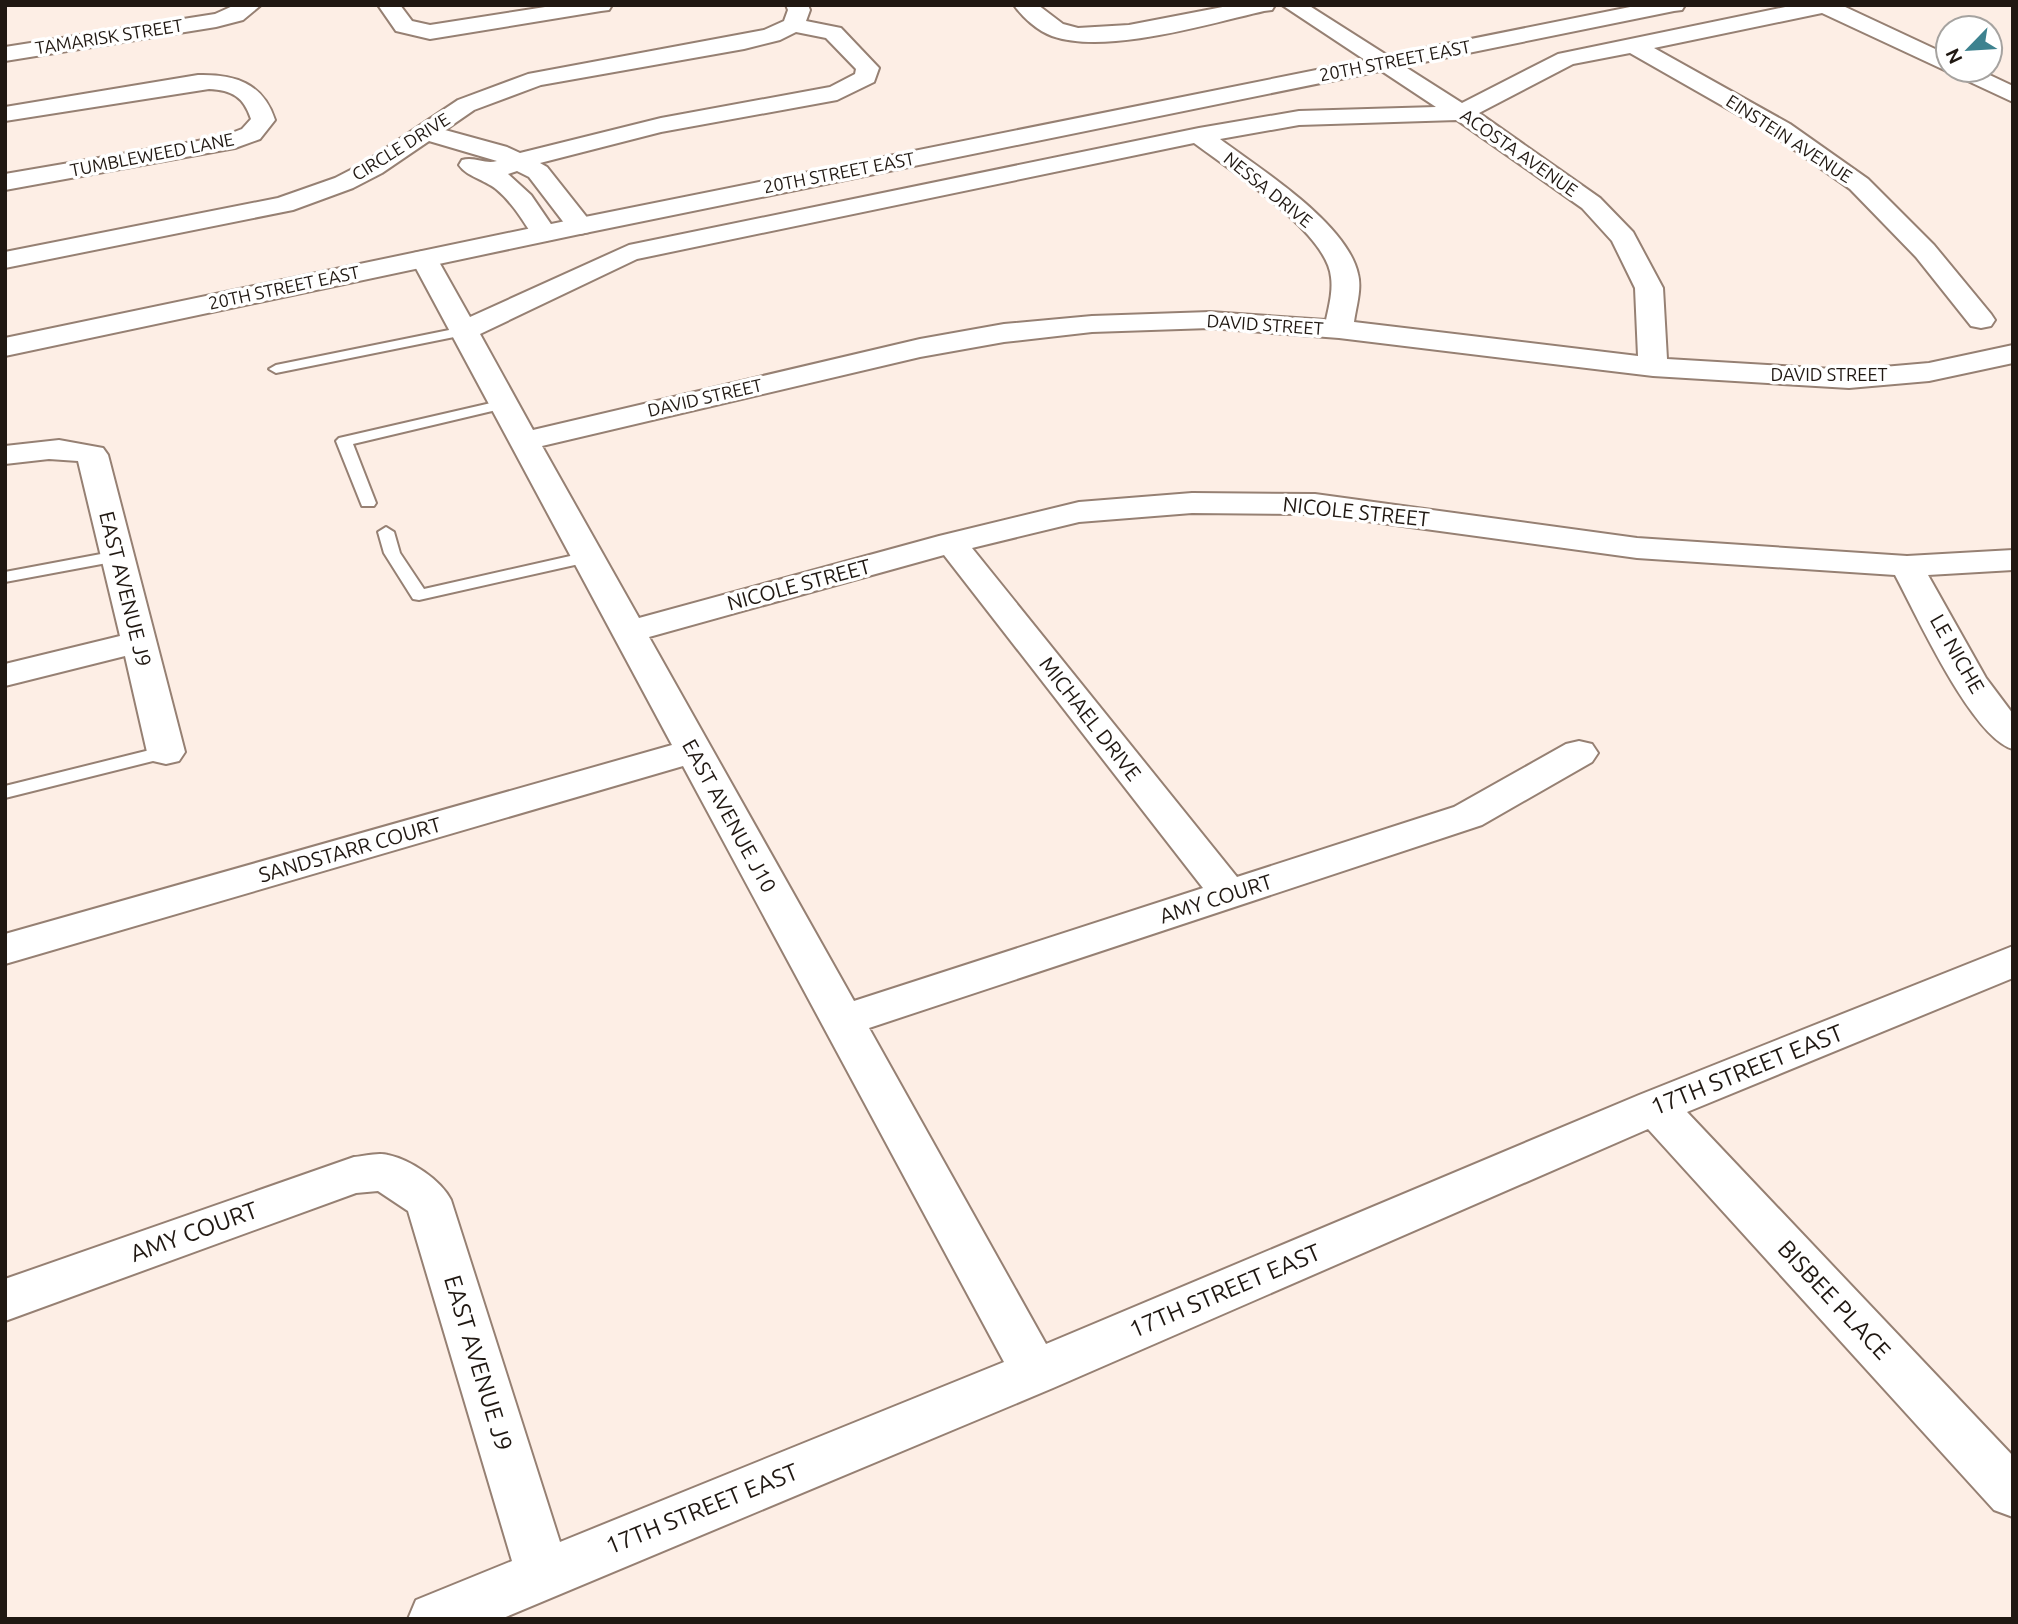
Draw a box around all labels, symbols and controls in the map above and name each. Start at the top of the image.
street label: TAMARISK STREET [34,14,184,58]
north arrow [1934,14,2004,84]
street label: 20TH STREET EAST [1317,36,1472,84]
text: N [1941,45,1967,67]
street label: EINSTEIN AVENUE [1723,90,1856,186]
street label: ACOSTA AVENUE [1457,104,1582,200]
street label: CIRCLE DRIVE [348,108,453,184]
street label: TUMBLEWEED LANE [68,128,235,180]
street label: 20TH STREET EAST [761,148,916,196]
street label: NESSA DRIVE [1220,148,1317,231]
street label: 20TH STREET EAST [207,261,361,313]
street label: DAVID STREET [1206,310,1324,338]
street label: DAVID STREET [1771,364,1888,384]
street label: DAVID STREET [646,374,764,420]
street label: NICOLE STREET [1281,491,1431,531]
street label: EAST AVENUE J9 [95,509,157,669]
street label: NICOLE STREET [724,553,873,615]
street label: LE NICHE [1926,610,1990,697]
street label: MICHAEL DRIVE [1035,652,1147,785]
street label: EAST AVENUE J10 [678,735,782,896]
street label: SANDSTARR COURT [256,811,444,887]
street label: AMY COURT [1156,868,1275,928]
street label: 17TH STREET EAST [1647,1019,1847,1120]
street label: AMY COURT [126,1196,261,1267]
street label: BISBEE PLACE [1773,1235,1896,1365]
street label: 17TH STREET EAST [1125,1238,1324,1343]
street label: EAST AVENUE J9 [439,1272,518,1454]
street label: 17TH STREET EAST [602,1458,802,1559]

